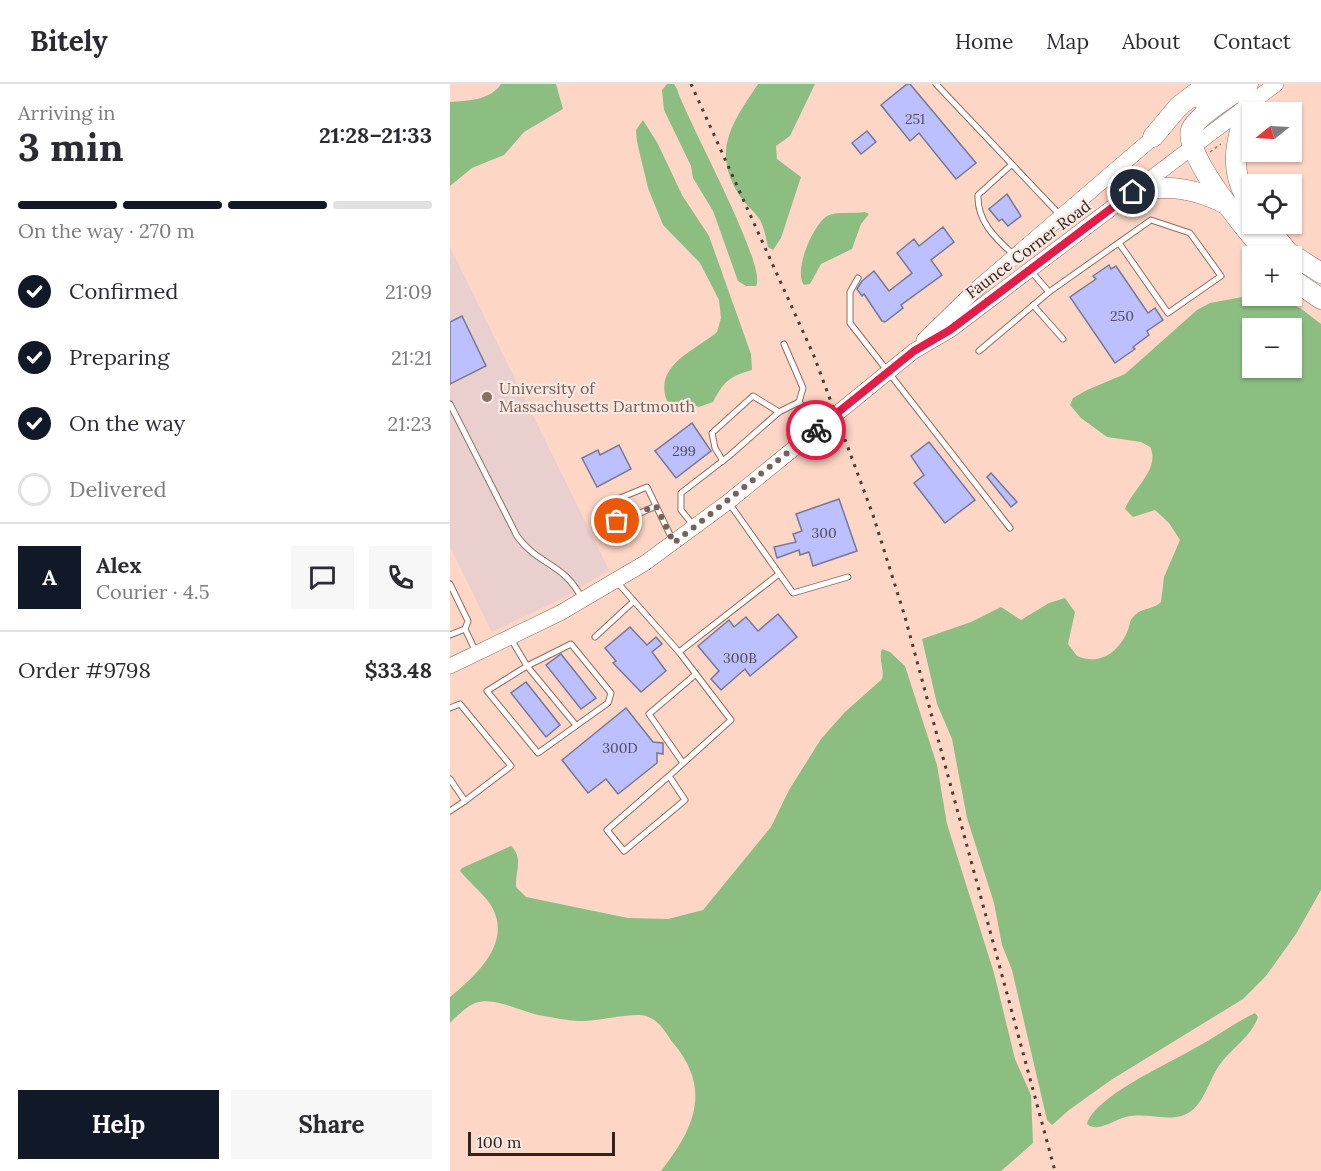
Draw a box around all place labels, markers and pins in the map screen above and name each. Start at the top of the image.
pin [1107,166,1158,217]
place label: University of Massachusetts Dartmouth [499,378,696,416]
marker: University of Massachusetts Dartmouth [480,390,494,404]
pin [591,495,642,546]

